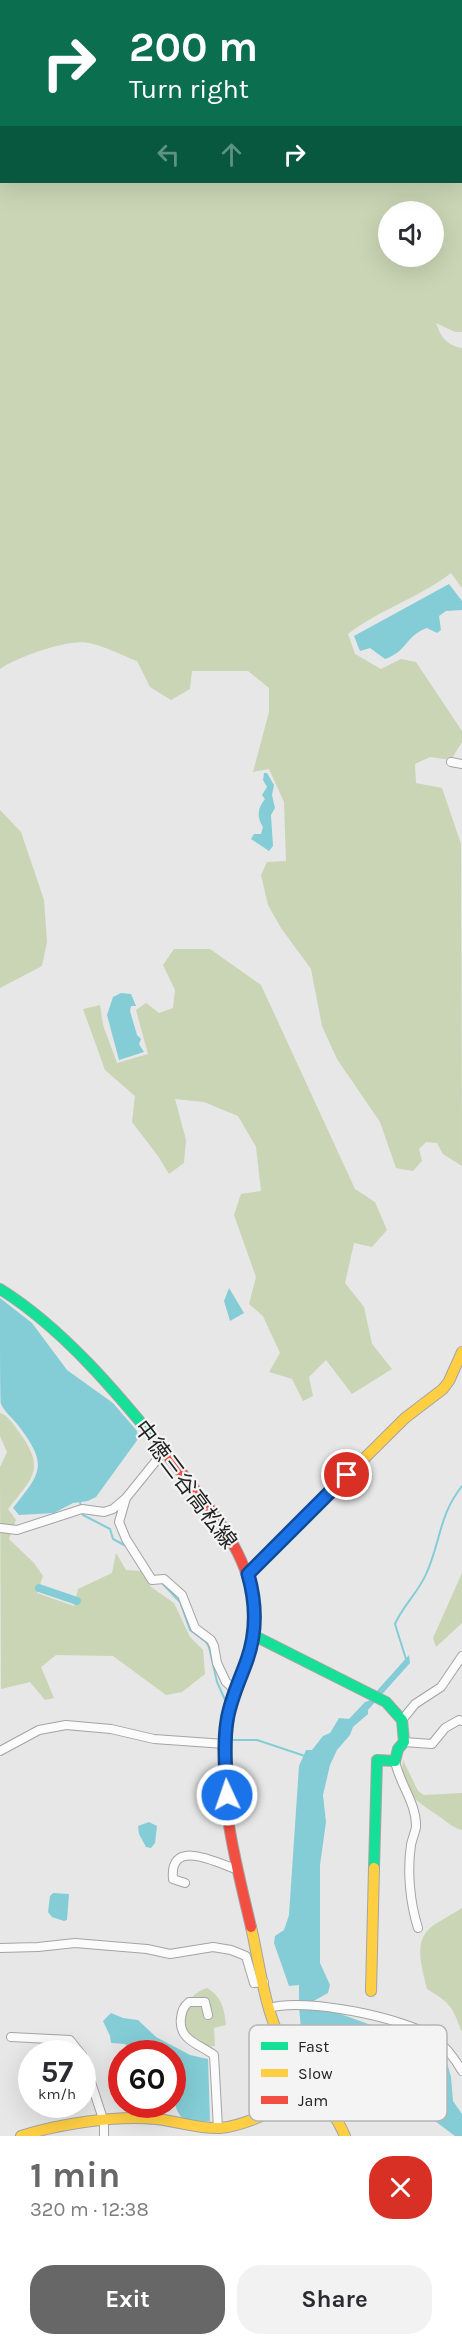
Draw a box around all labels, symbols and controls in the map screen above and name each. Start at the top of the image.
text: 200 m [129,22,258,72]
icon: right [30,24,108,102]
text: Turn right [129,73,249,105]
icon: left [152,138,185,171]
icon: ahead [215,138,248,171]
icon: right [278,138,311,171]
map controls [378,201,444,267]
button: sound [378,201,444,267]
street label: 中徳三谷高松線 [128,1415,242,1554]
pin [321,1449,372,1500]
icon: arrive [330,1458,363,1491]
position arrow [195,1763,259,1827]
legend [249,2025,447,2121]
text: Fast [298,2037,329,2056]
speed limit sign: 60 [108,2040,186,2118]
text: 57 [41,2054,73,2090]
text: Slow [298,2064,333,2083]
text: km/h [38,2085,76,2103]
text: Jam [298,2091,328,2110]
text: 1 min [30,2154,120,2196]
button: close [369,2156,432,2219]
text: 320 m · 12:38 [30,2198,149,2221]
button: Exit [30,2265,225,2334]
button: Share [237,2265,432,2334]

